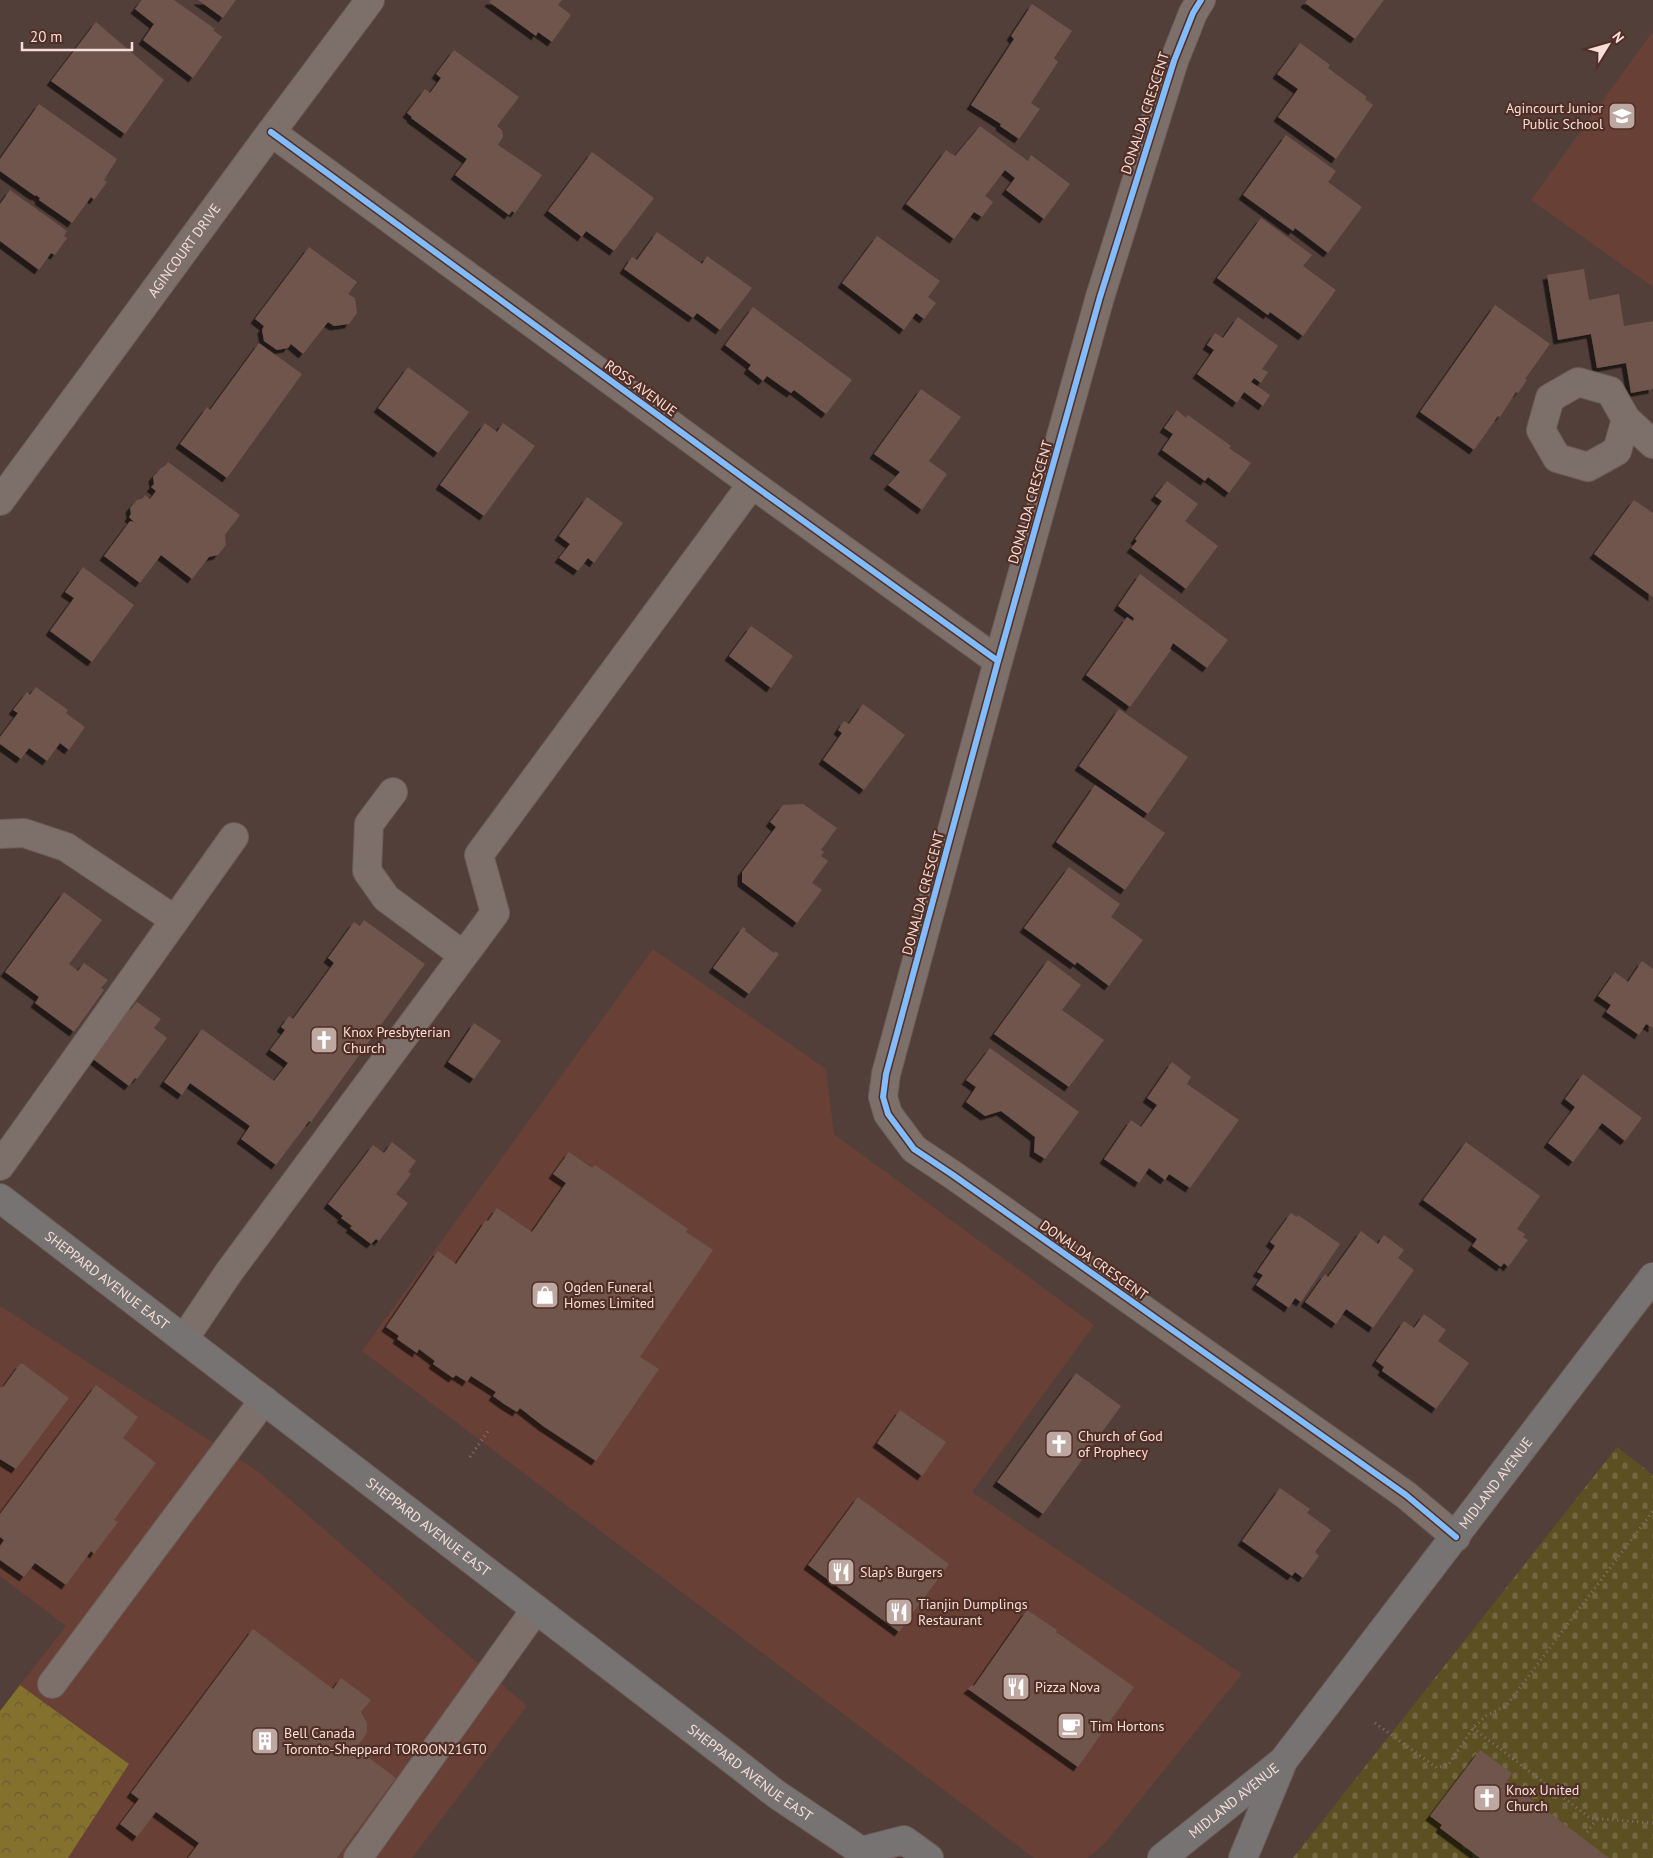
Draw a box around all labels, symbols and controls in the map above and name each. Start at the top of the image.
scale bar [22,20,132,52]
north arrow [1583,20,1633,70]
text: 20 m [30,27,63,46]
text: N [1608,28,1628,46]
street label: DONALDA CRESCENT [1117,49,1173,177]
place label: Agincourt Junior Public School [1506,99,1603,133]
school or university icon: Agincourt Junior Public School [1607,101,1637,131]
street label: AGINCOURT DRIVE [144,200,225,301]
street label: ROSS AVENUE [602,356,680,420]
street label: DONALDA CRESCENT [1004,438,1056,566]
street label: DONALDA CRESCENT [898,829,948,957]
place label: Knox Presbyterian Church [343,1023,450,1057]
church icon: Knox Presbyterian Church [309,1025,339,1055]
street label: DONALDA CRESCENT [1037,1216,1152,1304]
street label: SHEPPARD AVENUE EAST [41,1227,173,1334]
place label: Ogden Funeral Homes Limited [564,1278,654,1312]
shop icon: Ogden Funeral Homes Limited [530,1280,560,1310]
place label: Church of God of Prophecy [1078,1427,1163,1461]
church icon: Church of God of Prophecy [1044,1429,1074,1459]
street label: MIDLAND AVENUE [1455,1434,1536,1533]
street label: SHEPPARD AVENUE EAST [363,1473,494,1580]
restaurant icon: Slap’s Burgers [826,1557,856,1587]
place label: Slap’s Burgers [860,1563,943,1581]
place label: Tianjin Dumplings Restaurant [918,1595,1028,1629]
restaurant icon: Tianjin Dumplings Restaurant [884,1597,914,1627]
restaurant icon: Pizza Nova [1001,1672,1031,1702]
place label: Pizza Nova [1035,1678,1100,1696]
cafe icon: Tim Hortons [1056,1711,1086,1741]
place label: Tim Hortons [1090,1717,1164,1735]
street label: SHEPPARD AVENUE EAST [684,1720,817,1825]
place label: Bell Canada Toronto-Sheppard TOROON21GT0 [284,1724,487,1758]
building icon: Bell Canada Toronto-Sheppard TOROON21GT0 [250,1726,280,1756]
street label: MIDLAND AVENUE [1185,1759,1283,1842]
place label: Knox United Church [1506,1781,1579,1815]
church icon: Knox United Church [1472,1783,1502,1813]

